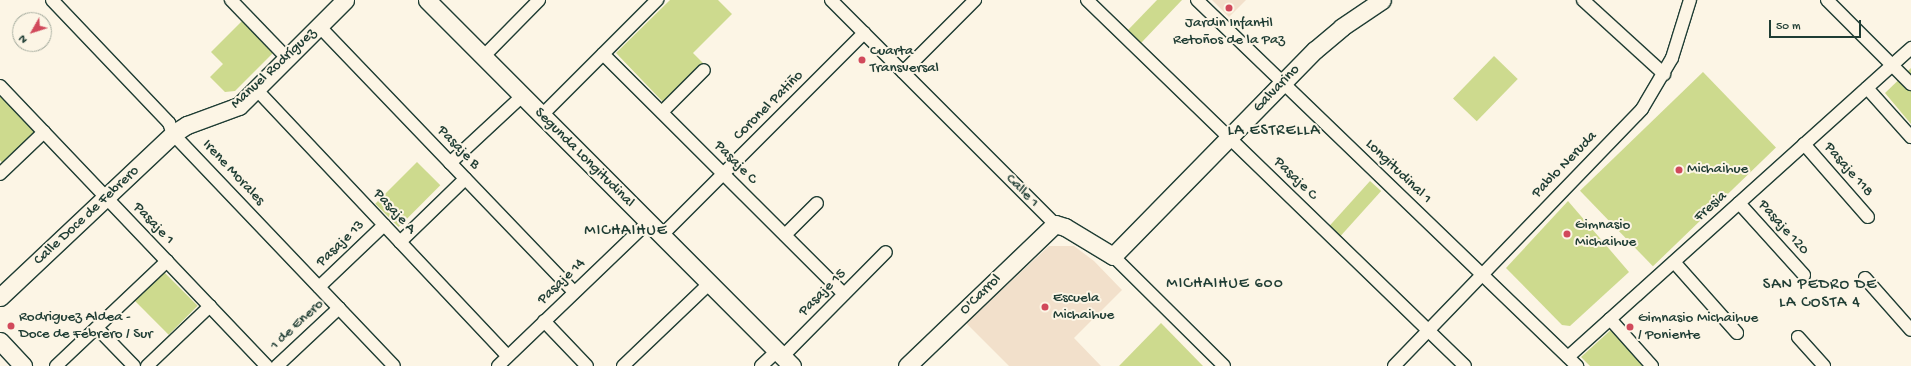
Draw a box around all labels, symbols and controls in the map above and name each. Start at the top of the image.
marker: Jardin Infantil Retoños de la Paz [1224,3,1234,13]
north arrow [12,12,52,52]
scale bar [1771,12,1863,38]
place label: Jardin Infantil Retoños de la Paz [1173,14,1285,49]
text: 50 m [1776,20,1801,34]
street label: Manuel Rodríguez [227,25,321,113]
text: N [17,32,30,45]
place label: Cuarta Transversal [870,42,939,77]
marker: Cuarta Transversal [857,55,867,65]
street label: Galvarino [1250,61,1304,117]
street label: Coronel Patiño [730,67,808,145]
street label: Segunda Longitudinal [530,104,638,212]
street label: Pasaje B [433,122,483,174]
district label: LA ESTRELLA [1227,122,1321,142]
street label: Pablo Neruda [1529,128,1601,202]
street label: Irene Morales [198,136,268,210]
street label: Longitudinal 1 [1361,136,1435,208]
street label: Pasaje C [709,137,761,189]
street label: Pasaje 118 [1819,139,1877,201]
street label: Pasaje C [1269,154,1321,204]
place label: Michaihue [1687,161,1748,179]
street label: Calle Doce de Febrero [30,162,144,270]
marker: Michaihue [1674,165,1684,175]
street label: Calle 1 [1001,170,1043,212]
street label: Pasaje A [369,186,419,238]
street label: Fresia [1691,188,1731,226]
street label: Pasaje 120 [1754,197,1812,259]
street label: Pasaje 1 [128,199,178,249]
place label: Gimnasio Michaihue [1575,216,1636,251]
street label: Pasaje 13 [313,217,369,271]
district label: MICHAIHUE [584,222,668,242]
marker: Gimnasio Michaihue [1562,229,1572,239]
street label: Pasaje 14 [534,255,590,309]
street label: Pasaje 15 [795,265,851,321]
street label: O'Carrol [956,271,1006,319]
district label: MICHAIHUE 600 [1166,275,1284,295]
district label: SAN PEDRO DE LA COSTA 4 [1763,276,1877,314]
place label: Escuela Michaihue [1053,289,1114,324]
street label: 1 de Enero [266,296,328,354]
marker: Escuela Michaihue [1040,302,1050,312]
place label: Rodriguez Aldea - Doce de Febrero / Sur [19,308,153,343]
place label: Gimnasio Michaihue / Poniente [1638,309,1758,344]
marker: Rodriguez Aldea - Doce de Febrero / Sur [6,321,16,331]
marker: Gimnasio Michaihue / Poniente [1625,322,1635,332]

